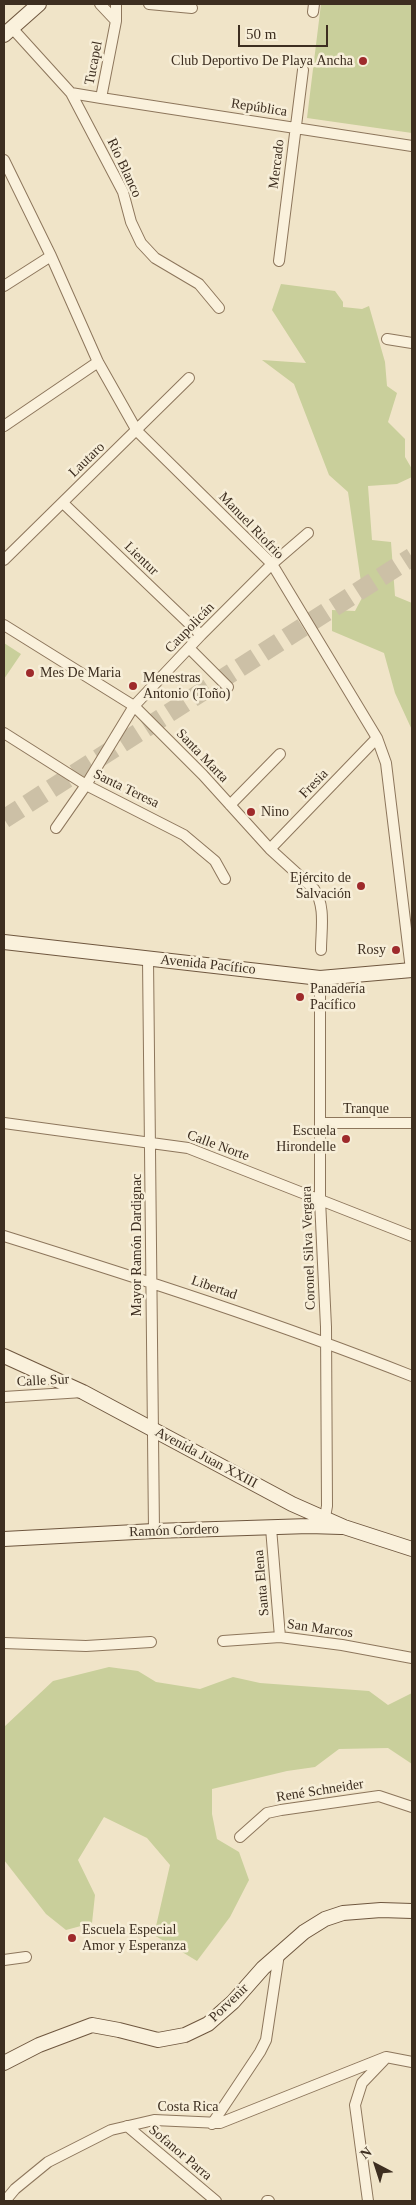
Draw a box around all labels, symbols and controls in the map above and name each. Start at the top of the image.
scale bar [241,15,331,47]
text: 50 m [246,26,276,42]
street label: Tucapel [82,40,106,86]
place label: Club Deportivo De Playa Ancha [171,53,353,69]
marker: Club Deportivo De Playa Ancha [357,55,369,67]
street label: República [230,95,288,121]
street label: Río Blanco [103,136,145,200]
street label: Mercado [266,138,288,190]
street label: Lautaro [66,439,108,481]
street label: Manuel Riofrio [215,489,287,563]
street label: Lientur [120,539,162,579]
street label: Caupolicán [162,599,218,657]
place label: Mes De Maria [40,665,121,681]
marker: Mes De Maria [24,667,36,679]
place label: Menestras Antonio (Toño) [143,670,230,702]
marker: Menestras Antonio (Toño) [127,680,139,692]
street label: Santa Marta [172,726,232,786]
street label: Santa Teresa [90,766,162,812]
street label: Fresia [296,766,332,802]
place label: Nino [261,804,289,820]
marker: Nino [245,806,257,818]
place label: Ejército de Salvación [290,870,351,902]
marker: Ejército de Salvación [355,880,367,892]
place label: Rosy [357,942,386,958]
marker: Rosy [390,944,402,956]
street label: Avenida Pacífico [160,952,256,978]
place label: Panadería Pacífico [310,981,365,1014]
marker: Panadería Pacífico [294,991,306,1003]
street label: Tranque [343,1101,389,1117]
place label: Escuela Hirondelle [276,1123,336,1156]
street label: Calle Norte [185,1127,251,1165]
marker: Escuela Hirondelle [340,1133,352,1145]
street label: Mayor Ramón Dardignac [129,1173,145,1317]
street label: Coronel Silva Vergara [298,1186,320,1310]
street label: Libertad [189,1272,239,1304]
street label: Calle Sur [16,1371,70,1391]
street label: Avenida Juan XXIII [152,1424,260,1492]
street label: Ramón Cordero [129,1521,219,1541]
street label: Santa Elena [251,1549,273,1617]
street label: San Marcos [286,1616,354,1642]
street label: René Schneider [275,1776,365,1806]
place label: Escuela Especial Amor y Esperanza [82,1922,186,1954]
marker: Escuela Especial Amor y Esperanza [66,1932,78,1944]
street label: Porvenir [206,1980,252,2026]
street label: Costa Rica [157,2099,219,2115]
street label: Sofanor Parra [145,2122,215,2184]
north arrow [351,2140,401,2190]
text: N [357,2144,375,2162]

